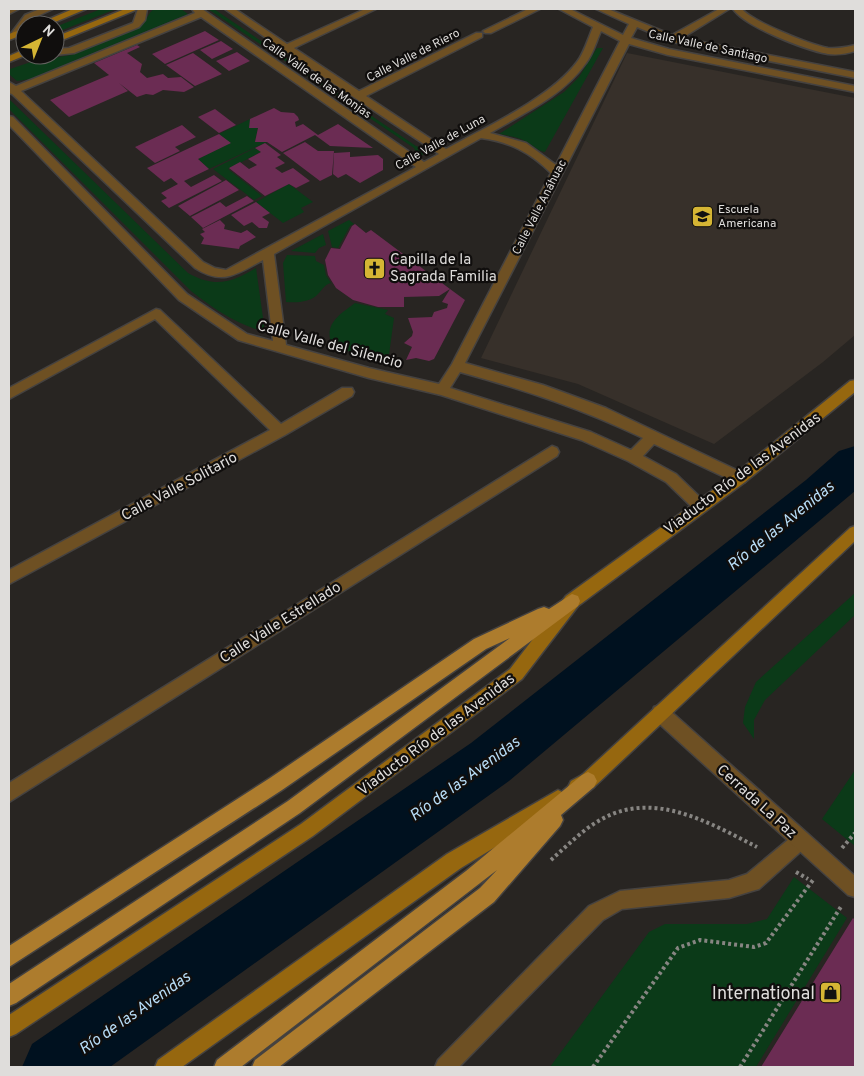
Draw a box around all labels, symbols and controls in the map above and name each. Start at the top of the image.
north arrow [15,15,65,65]
text: N [38,22,57,41]
street label: Calle Valle de Riero [364,25,463,86]
street label: Calle Valle de Santiago [647,27,769,67]
street label: Calle Valle de las Monjas [258,35,374,123]
street label: Calle Valle de Luna [393,111,488,174]
street label: Calle Valle Anáhuac [509,157,571,258]
place label: Escuela Americana [718,202,776,232]
school or university icon: Escuela Americana [690,204,714,228]
place label: Capilla de la Sagrada Familia [390,251,497,287]
church icon: Capilla de la Sagrada Familia [362,256,386,280]
street label: Calle Valle del Silencio [255,317,404,374]
street label: Viaducto Río de las Avenidas [660,408,824,538]
street label: Calle Valle Solitario [118,449,241,526]
water label: Río de las Avenidas [723,476,837,574]
street label: Calle Valle Estrellado [217,578,345,668]
street label: Viaducto Río de las Avenidas [354,669,518,799]
water label: Río de las Avenidas [405,731,523,825]
street label: Cerrada La Paz [712,761,800,843]
water label: Río de las Avenidas [75,967,195,1060]
shop icon: International [819,981,843,1005]
place label: International [712,983,815,1006]

